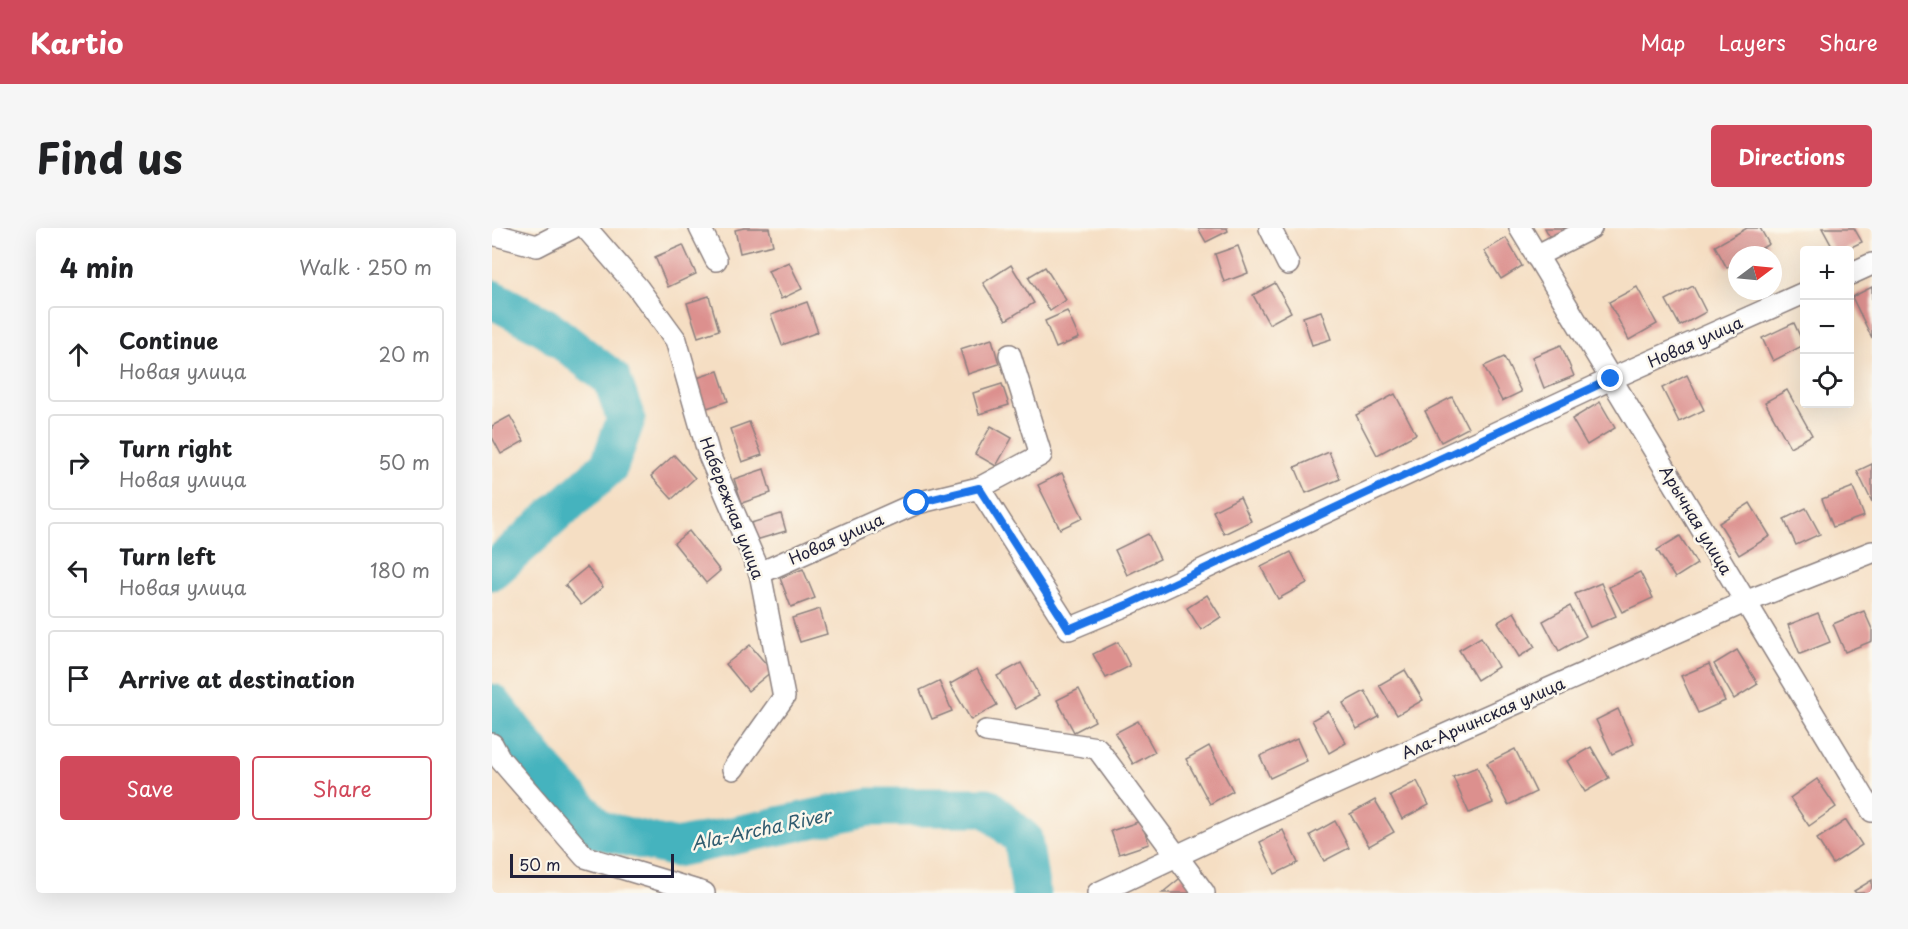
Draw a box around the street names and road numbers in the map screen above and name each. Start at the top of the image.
street label: Новая улица [1643,309,1746,373]
street label: Набережная улица [695,433,771,582]
street label: Арычная улица [1655,460,1739,579]
street label: Новая улица [784,506,887,570]
street label: Ала-Арчинская улица [1397,670,1568,764]

